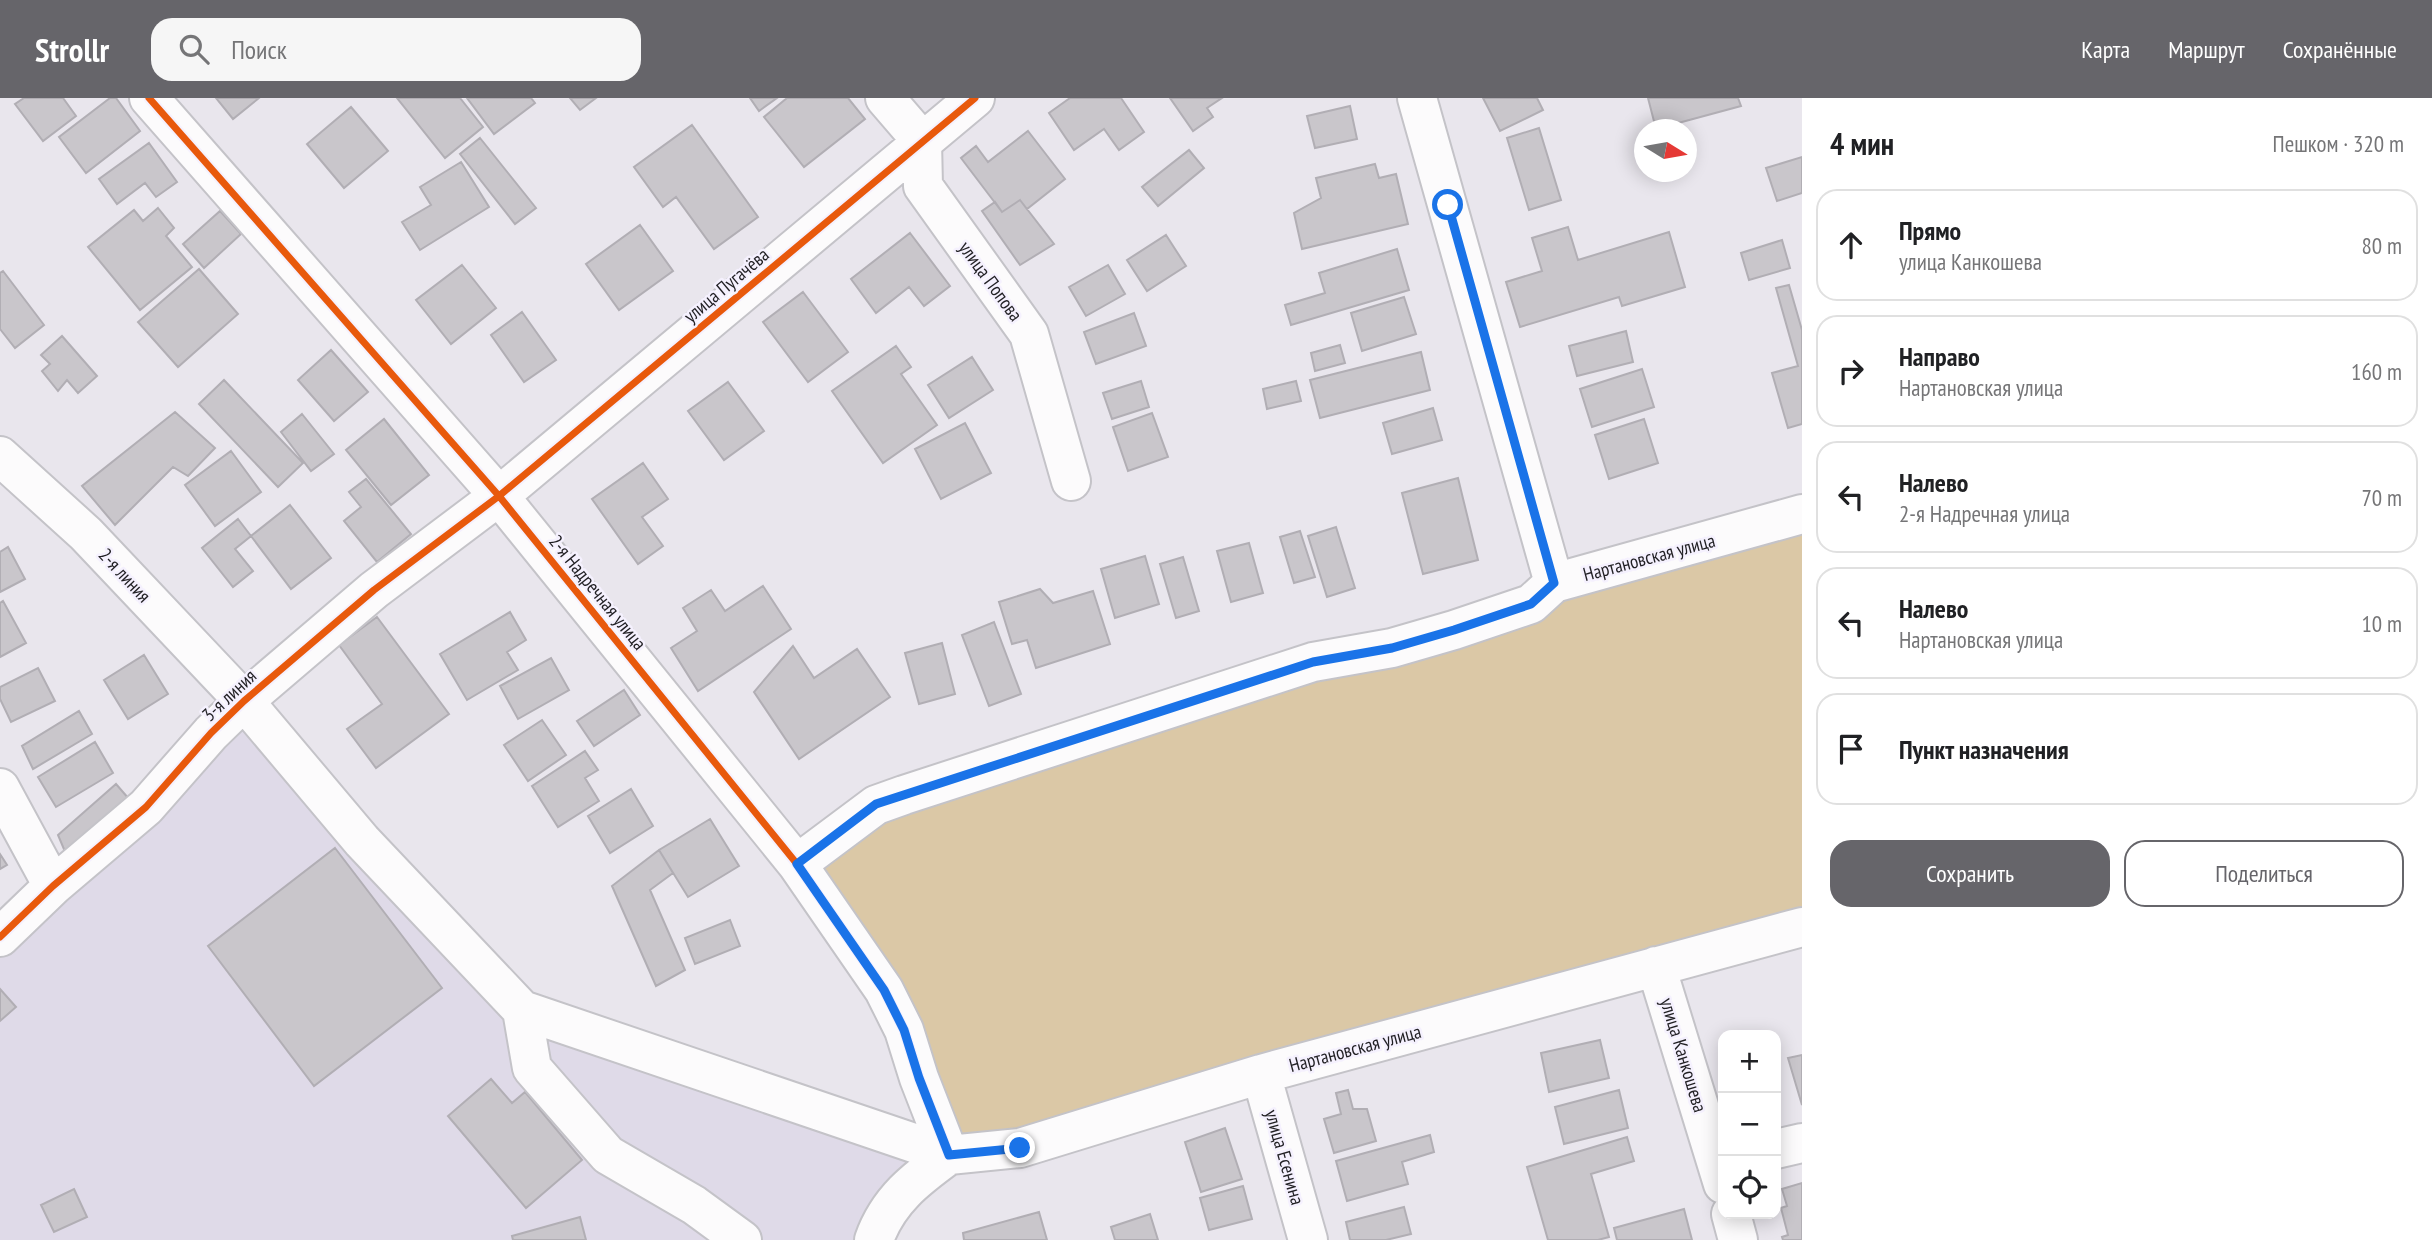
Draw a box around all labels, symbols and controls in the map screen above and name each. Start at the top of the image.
search box [151,18,641,81]
text: Strollr [35,28,109,71]
icon: search [175,30,213,68]
text: Поиск [231,33,287,66]
text: Карта [2081,34,2130,65]
text: Маршрут [2168,34,2245,65]
text: Сохранённые [2283,34,2397,65]
north arrow [1634,119,1697,182]
text: 4 мин [1830,124,1894,163]
text: Пешком · 320 m [2273,129,2404,158]
route start [1432,189,1463,220]
text: Прямо [1899,214,1961,247]
icon: ahead [1832,226,1870,264]
text: 80 m [2361,231,2402,260]
street label: улица Попова [954,236,1028,326]
street label: улица Пугачёва [678,242,774,328]
text: улица Канкошева [1899,247,2042,276]
text: Направо [1899,340,1980,373]
icon: right [1832,352,1870,390]
text: 160 m [2351,357,2402,386]
text: Нартановская улица [1899,373,2063,402]
text: Налево [1899,466,1968,499]
icon: left [1832,478,1870,516]
text: 70 m [2361,483,2402,512]
text: 2-я Надречная улица [1899,499,2070,528]
street label: Нартановская улица [1580,528,1718,586]
street label: 2-я Надречная улица [544,530,652,654]
street label: 2-я линия [94,543,156,607]
text: Налево [1899,592,1968,625]
icon: left [1832,604,1870,642]
text: 10 m [2361,609,2402,638]
text: Нартановская улица [1899,625,2063,654]
street label: 3-я линия [197,664,261,726]
icon: arrive [1832,730,1870,768]
text: Пункт назначения [1899,733,2069,766]
button: Сохранить [1830,840,2110,907]
button: Поделиться [2124,840,2404,907]
street label: улица Канкошева [1655,995,1713,1115]
street label: Нартановская улица [1286,1019,1424,1077]
map controls [1718,1030,1781,1219]
button: + [1718,1030,1781,1093]
button: − [1718,1093,1781,1156]
street label: улица Есенина [1260,1107,1310,1207]
route end [1004,1132,1035,1163]
button: locate [1718,1156,1781,1219]

